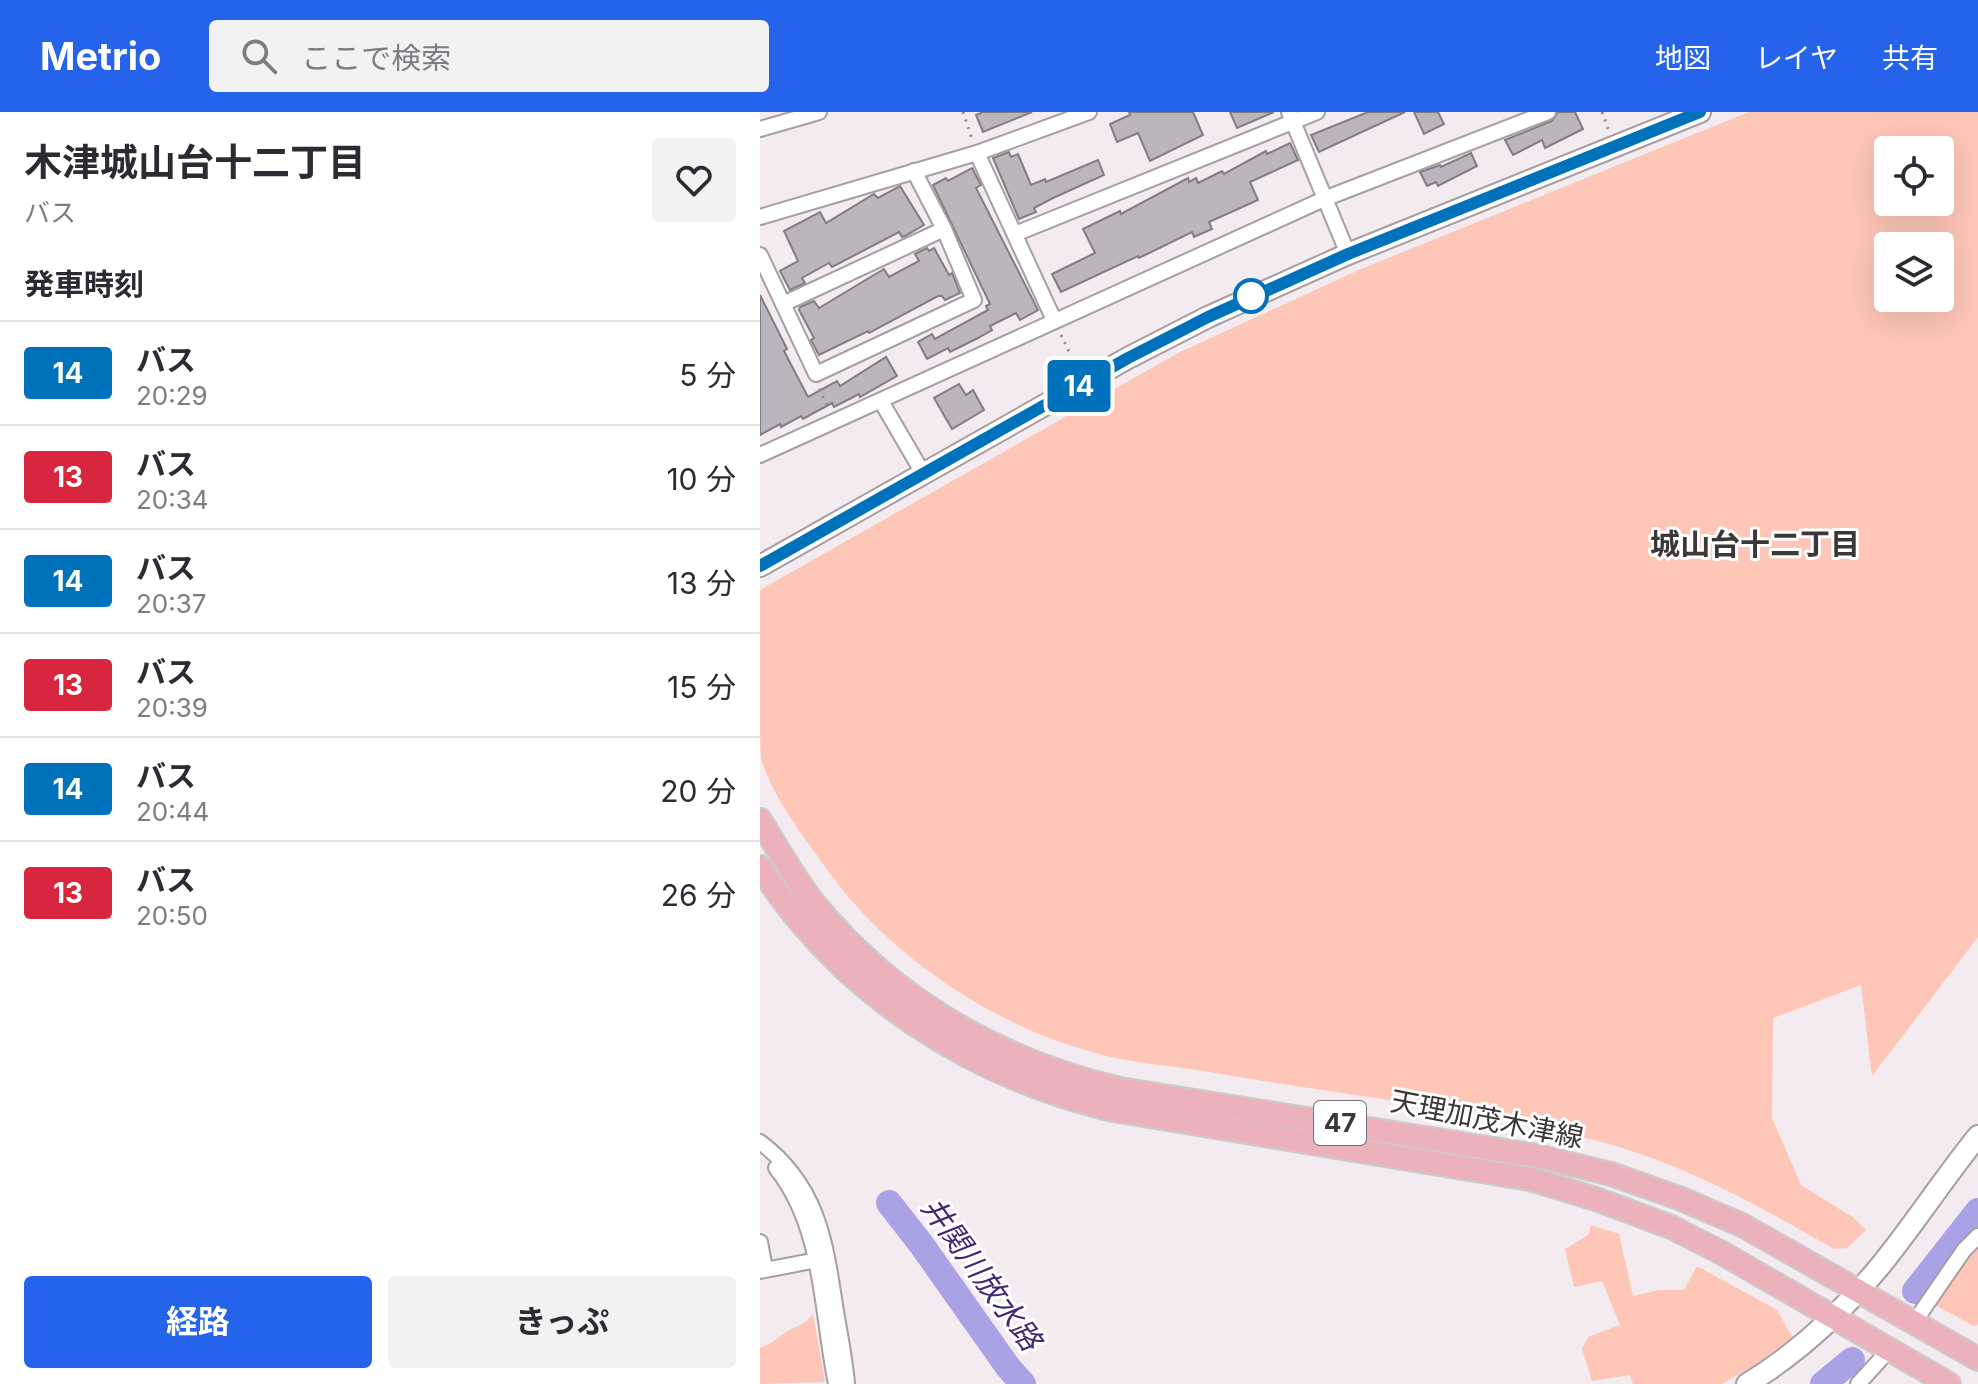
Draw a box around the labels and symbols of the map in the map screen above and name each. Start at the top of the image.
unlabelled marker [1234,279,1268,313]
line badge: 14 [1043,360,1115,412]
district label: 城山台十二丁目 [1650,526,1860,562]
street label: 天理加茂木津線 [1388,1084,1586,1154]
road number: 47 [1314,1101,1366,1145]
water label: 井関川放水路 [914,1190,1051,1359]

